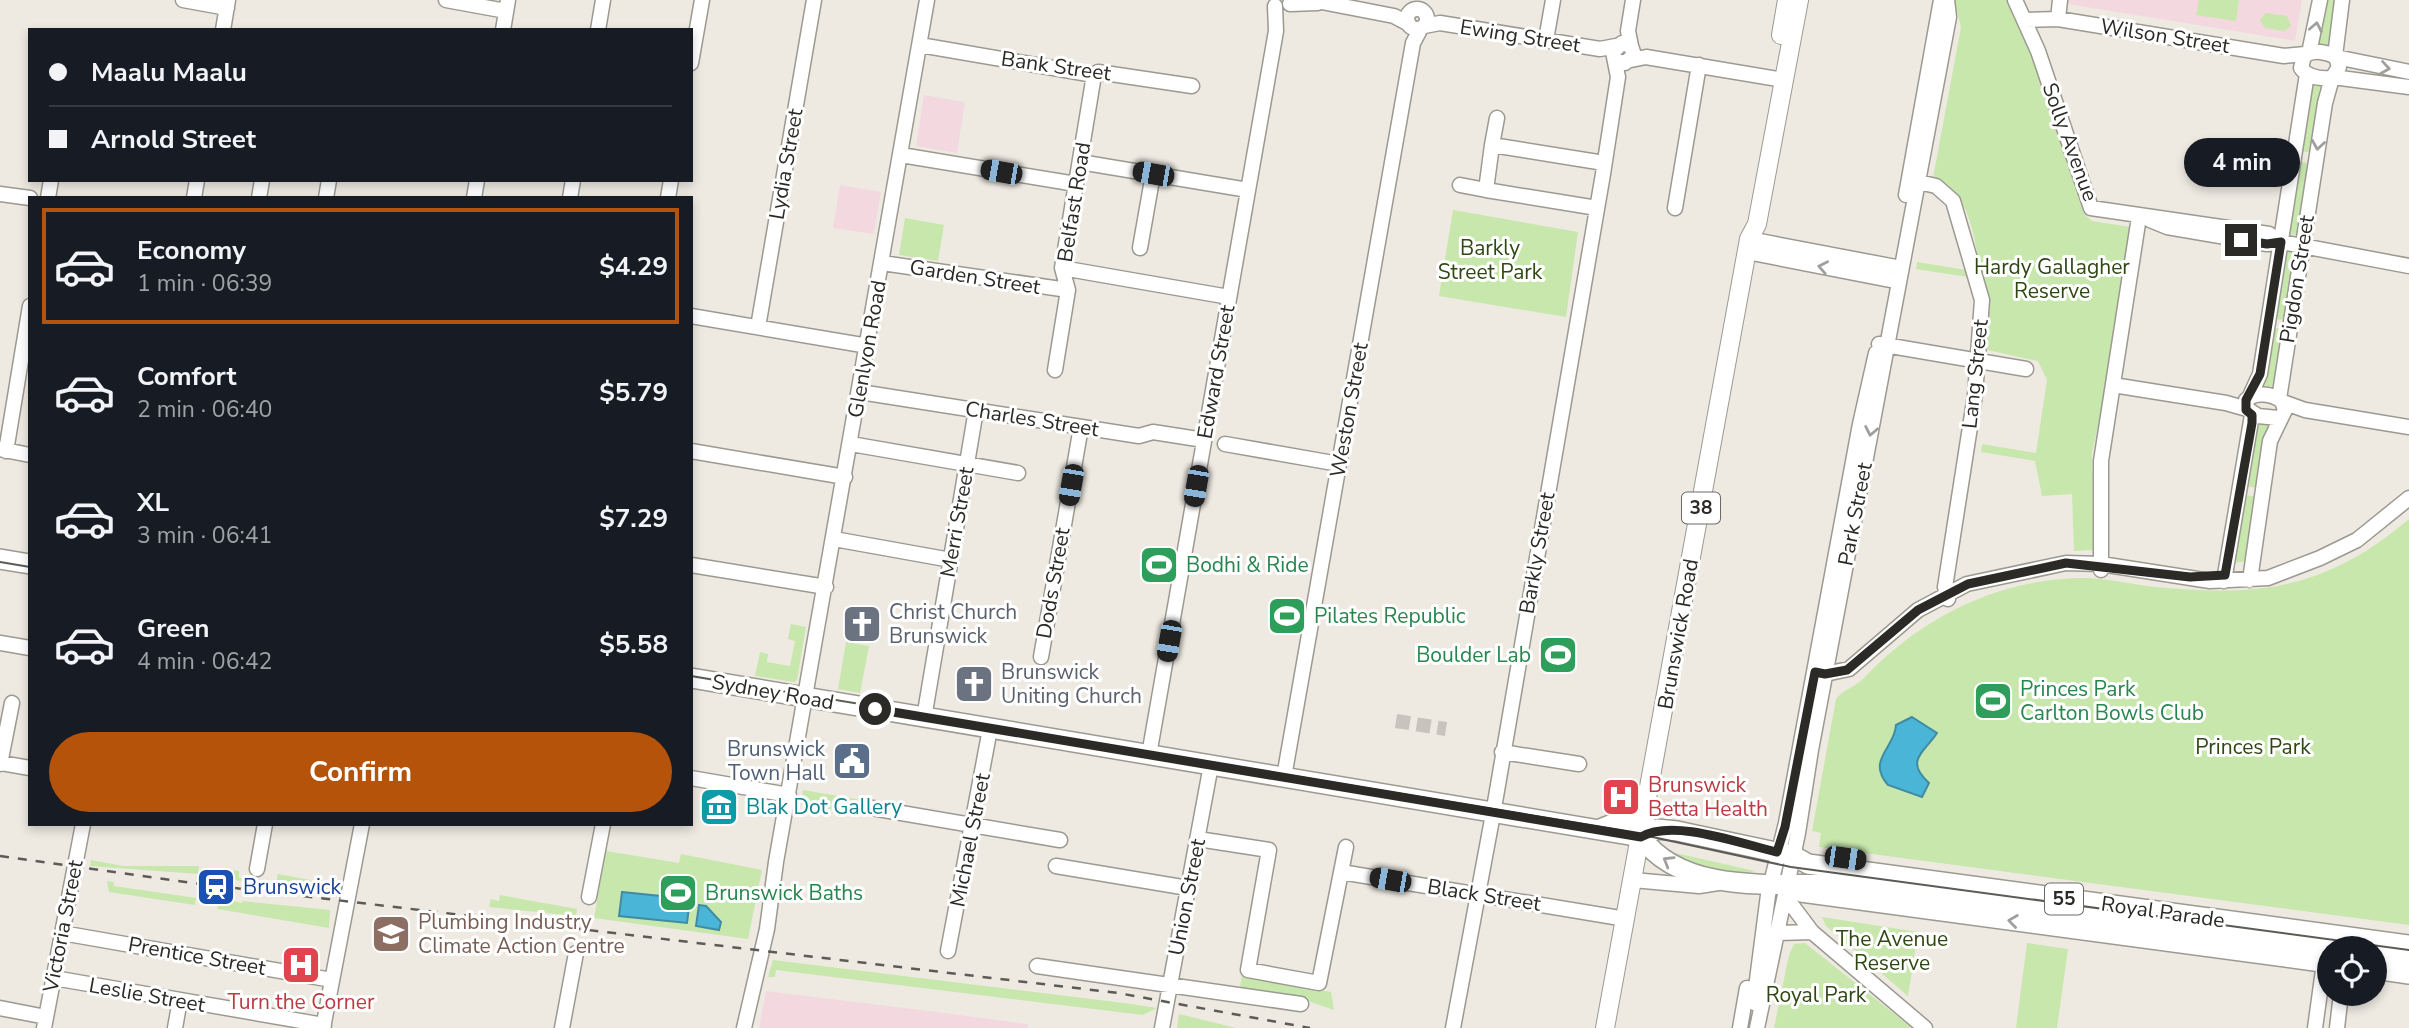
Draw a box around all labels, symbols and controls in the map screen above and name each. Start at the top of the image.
street label: Wilson Street [2098,12,2232,60]
street label: Ewing Street [1458,13,1583,59]
one-way arrow [2307,21,2322,33]
street label: Bank Street [999,44,1113,88]
text: Maalu Maalu [91,55,247,90]
one-way arrow [2379,60,2390,75]
street label: Solly Avenue [2036,79,2104,205]
street label: Lydia Street [762,106,810,222]
text: Arnold Street [91,122,256,157]
callout: 4 min [2183,138,2299,188]
one-way arrow [2311,139,2326,151]
street label: Belfast Road [1051,140,1097,264]
text: 4 min [2212,147,2272,178]
car [979,158,1024,186]
car [1131,160,1176,188]
street label: Pigdon Street [2273,212,2321,345]
route end [2225,224,2257,256]
text: Economy [137,233,246,268]
park label: Barkly Street Park [1438,234,1543,286]
icon: car [53,235,116,298]
text: $4.29 [599,249,668,284]
street label: Garden Street [908,253,1043,301]
park label: Hardy Gallagher Reserve [1974,253,2130,305]
one-way arrow [1818,260,1830,275]
text: 1 min · 06:39 [137,268,272,299]
street label: Glenlyon Road [841,278,893,420]
street label: Edward Street [1190,302,1242,441]
street label: Lang Street [1955,317,1995,430]
street label: Weston Street [1323,340,1375,480]
text: Comfort [137,359,237,394]
icon: car [53,361,116,424]
text: $5.79 [599,375,668,410]
text: 2 min · 06:40 [137,394,272,425]
street label: Charles Street [963,395,1101,443]
one-way arrow [1864,425,1879,437]
street label: Park Street [1831,459,1879,568]
car [1058,462,1085,508]
car [1183,463,1210,509]
street label: Merri Street [934,464,981,579]
text: XL [137,485,169,520]
icon: car [53,487,116,550]
street label: Barkly Street [1513,489,1562,616]
road number: 38 [1682,492,1720,524]
text: $7.29 [599,501,668,536]
text: 3 min · 06:41 [137,520,272,551]
street label: Dods Street [1029,525,1077,641]
sports icon: Bodhi & Ride [1138,544,1180,586]
place label: Bodhi & Ride [1186,551,1309,579]
street label: Brunswick Road [1651,557,1705,711]
sports icon: Pilates Republic [1266,595,1308,637]
place label: Christ Church Brunswick [889,598,1017,650]
place label: Pilates Republic [1314,602,1466,630]
church icon: Christ Church Brunswick [841,603,883,645]
text: Green [137,611,210,646]
icon: car [53,613,116,676]
car [1156,618,1183,664]
text: $5.58 [599,627,668,662]
sports icon: Boulder Lab [1537,634,1579,676]
place label: Boulder Lab [1416,641,1531,669]
text: 4 min · 06:42 [137,646,272,677]
place label: Brunswick Uniting Church [1001,658,1142,710]
church icon: Brunswick Uniting Church [953,663,995,705]
street label: Sydney Road [710,667,836,717]
place label: Princes Park Carlton Bowls Club [2020,675,2204,727]
sports icon: Princes Park Carlton Bowls Club [1972,680,2014,722]
route start [859,693,891,725]
button: Confirm [49,732,672,812]
park label: Princes Park [2195,733,2311,761]
place label: Brunswick Town Hall [727,735,826,787]
public building icon: Brunswick Town Hall [831,740,873,782]
street label: Michael Street [943,770,997,909]
place label: Brunswick Betta Health [1648,771,1768,823]
hospital icon: Brunswick Betta Health [1600,776,1642,818]
museum icon: Blak Dot Gallery [698,786,740,828]
place label: Blak Dot Gallery [746,793,902,821]
street label: Union Street [1162,836,1212,958]
car [1823,845,1868,871]
street label: Victoria Street [36,857,90,996]
one-way arrow [1663,857,1676,870]
station icon: Brunswick [195,866,237,908]
car [1368,866,1413,894]
sports icon: Brunswick Baths [657,872,699,914]
street label: Black Street [1425,872,1543,918]
place label: Brunswick [243,873,342,901]
place label: Brunswick Baths [705,879,863,907]
road number: 55 [2045,884,2083,914]
street label: Royal Parade [2099,889,2227,935]
place label: Plumbing Industry Climate Action Centre [418,908,625,960]
school or university icon: Plumbing Industry Climate Action Centre [370,913,412,955]
one-way arrow [2007,914,2019,929]
park label: The Avenue Reserve [1836,925,1948,977]
street label: Prentice Street [126,930,269,982]
map controls [2317,936,2387,1006]
button: locate [2317,936,2387,1006]
hospital icon: Turn the Corner [280,944,322,986]
street label: Leslie Street [87,971,208,1019]
park label: Royal Park [1766,981,1867,1009]
place label: Turn the Corner [228,988,375,1016]

